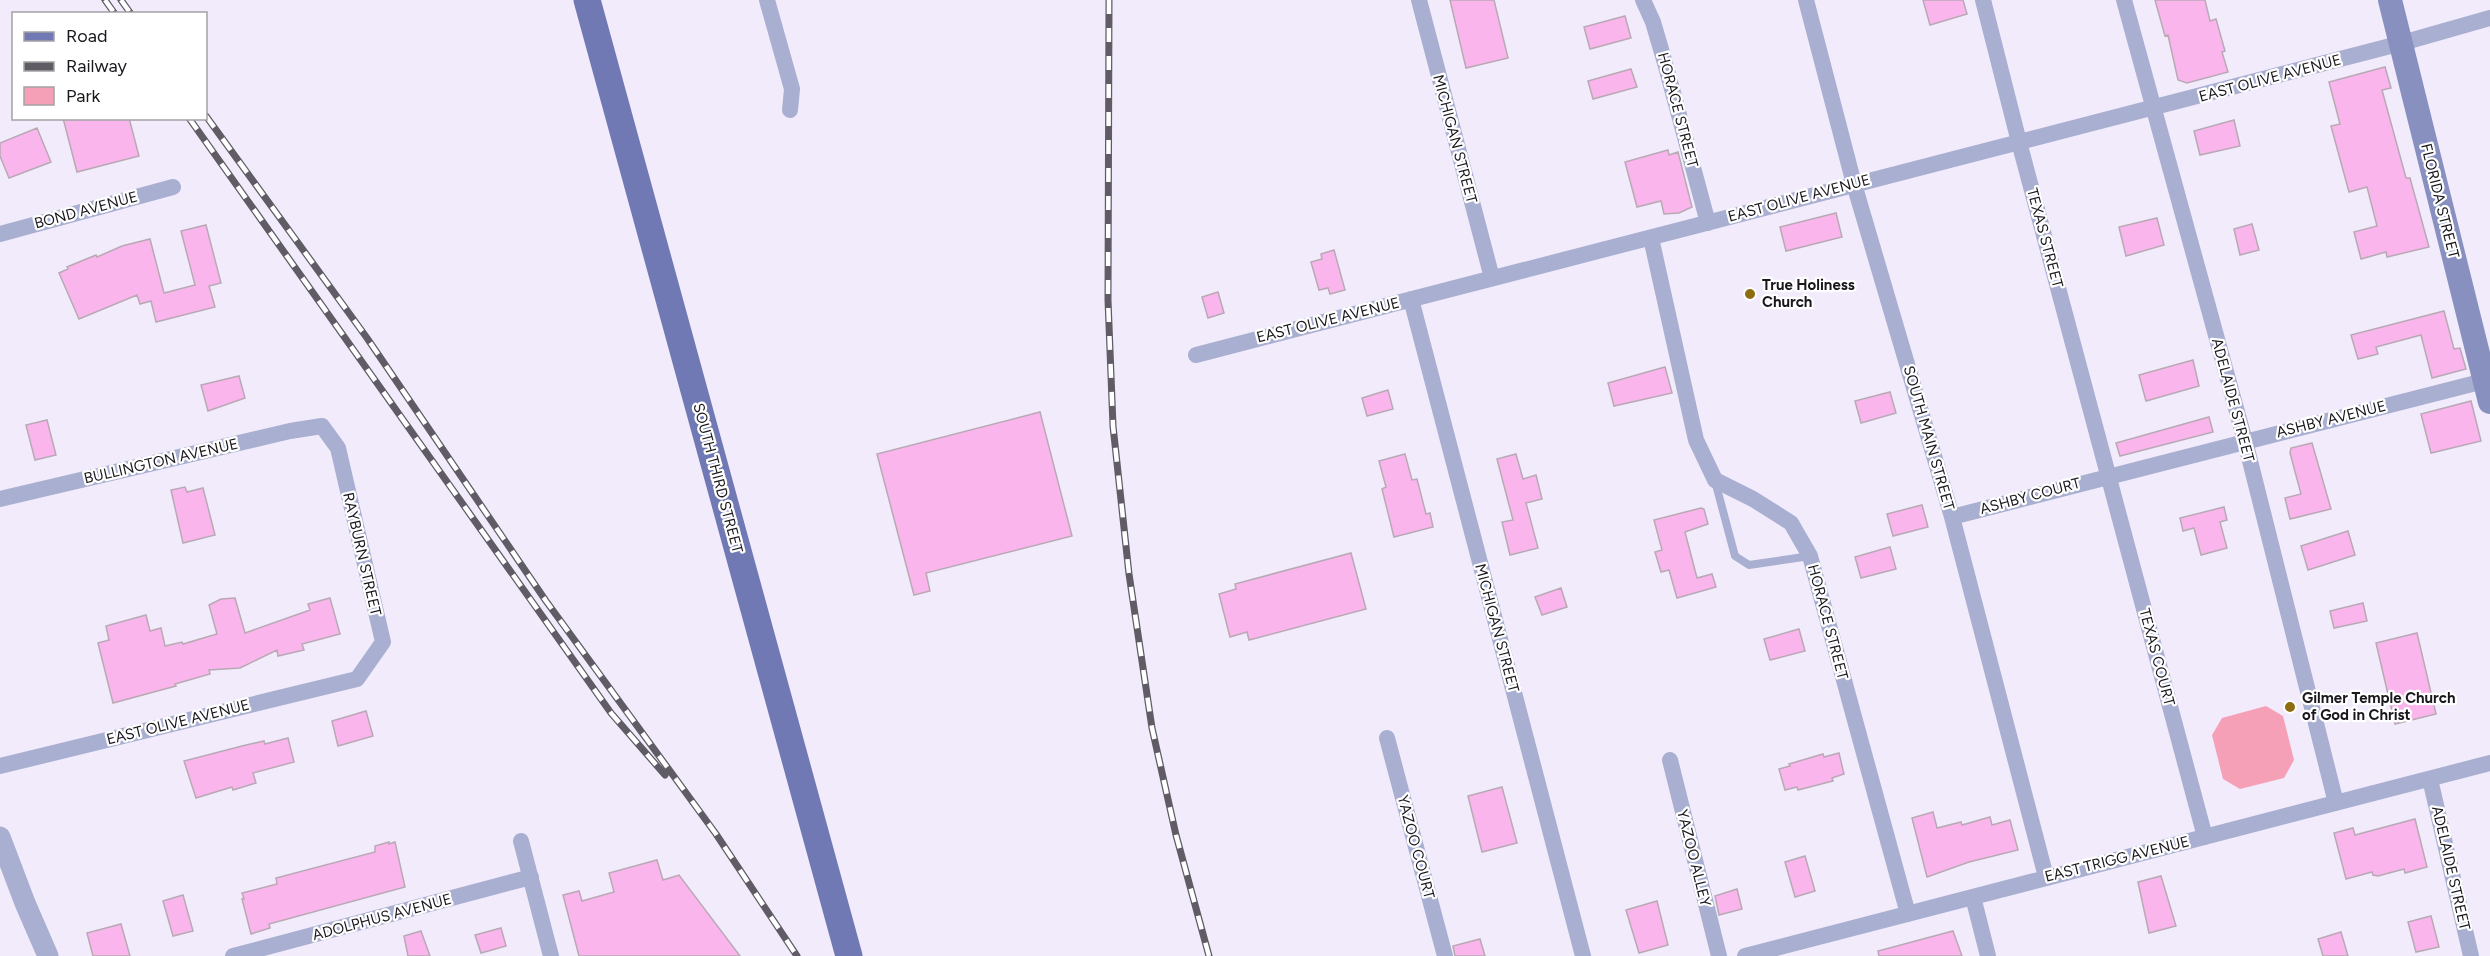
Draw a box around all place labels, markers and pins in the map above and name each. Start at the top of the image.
place label: True Holiness Church [1762,276,1855,311]
marker: True Holiness Church [1743,287,1757,301]
place label: Gilmer Temple Church of God in Christ [2302,689,2456,724]
marker: Gilmer Temple Church of God in Christ [2283,700,2297,714]

